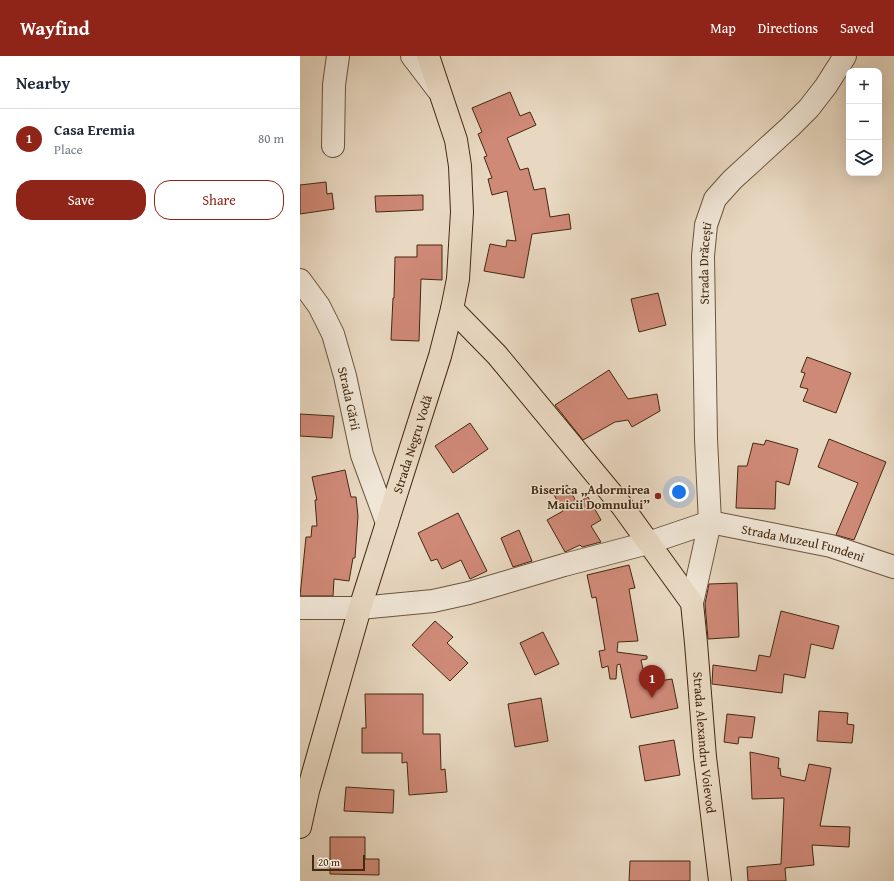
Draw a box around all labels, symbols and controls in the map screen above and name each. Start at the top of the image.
text: Wayfind [20,14,90,42]
text: Map [710,18,736,38]
text: Directions [758,18,818,38]
text: Saved [840,18,874,38]
map controls [846,68,882,176]
button: + [846,68,882,104]
text: Nearby [16,70,70,95]
button: − [846,104,882,140]
text: Casa Eremia [54,119,135,140]
text: 1 [26,129,32,148]
text: 80 m [258,129,284,148]
text: Place [54,140,83,159]
button: layers [846,140,882,176]
button: Save [16,180,146,220]
button: Share [154,180,284,220]
street label: Strada Drăcești [694,219,717,305]
street label: Strada Gării [333,364,365,432]
street label: Strada Negru Vodă [388,392,437,496]
place label: Biserica „Adormirea Maicii Domnului” [531,480,650,514]
your location [669,482,689,502]
marker: Biserica „Adormirea Maicii Domnului” [653,491,663,501]
street label: Strada Muzeul Fundeni [740,519,868,567]
pin: 1 [639,665,665,698]
street label: Strada Alexandru Voievod [688,671,721,814]
scale bar [312,853,365,872]
text: 20 m [318,854,340,870]

